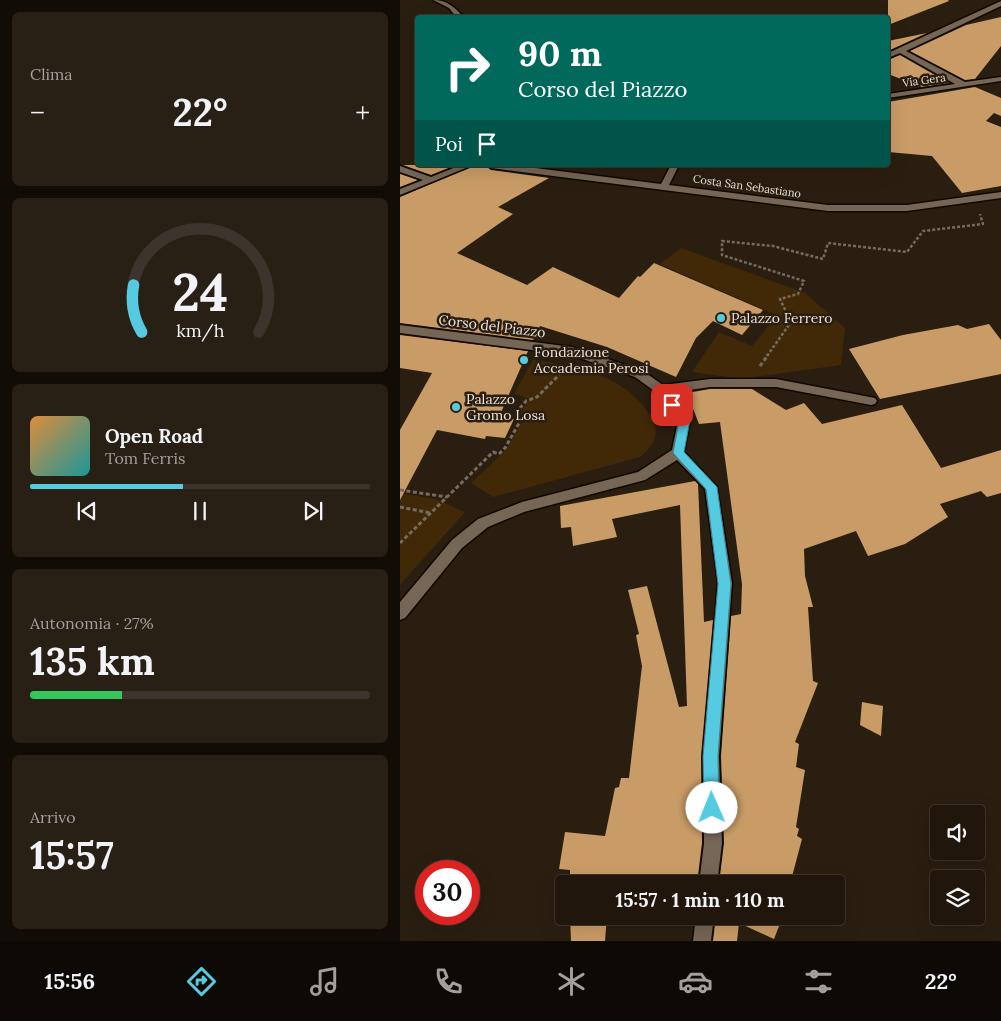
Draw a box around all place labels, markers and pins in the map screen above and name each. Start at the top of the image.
place label: Palazzo Ferrero [731,309,832,327]
marker: Palazzo Ferrero [715,312,727,324]
place label: Fondazione Accademia Perosi [533,343,649,377]
marker: Fondazione Accademia Perosi [518,354,530,366]
pin [651,384,693,426]
place label: Palazzo Gromo Losa [466,390,545,424]
marker: Palazzo Gromo Losa [450,401,462,413]

